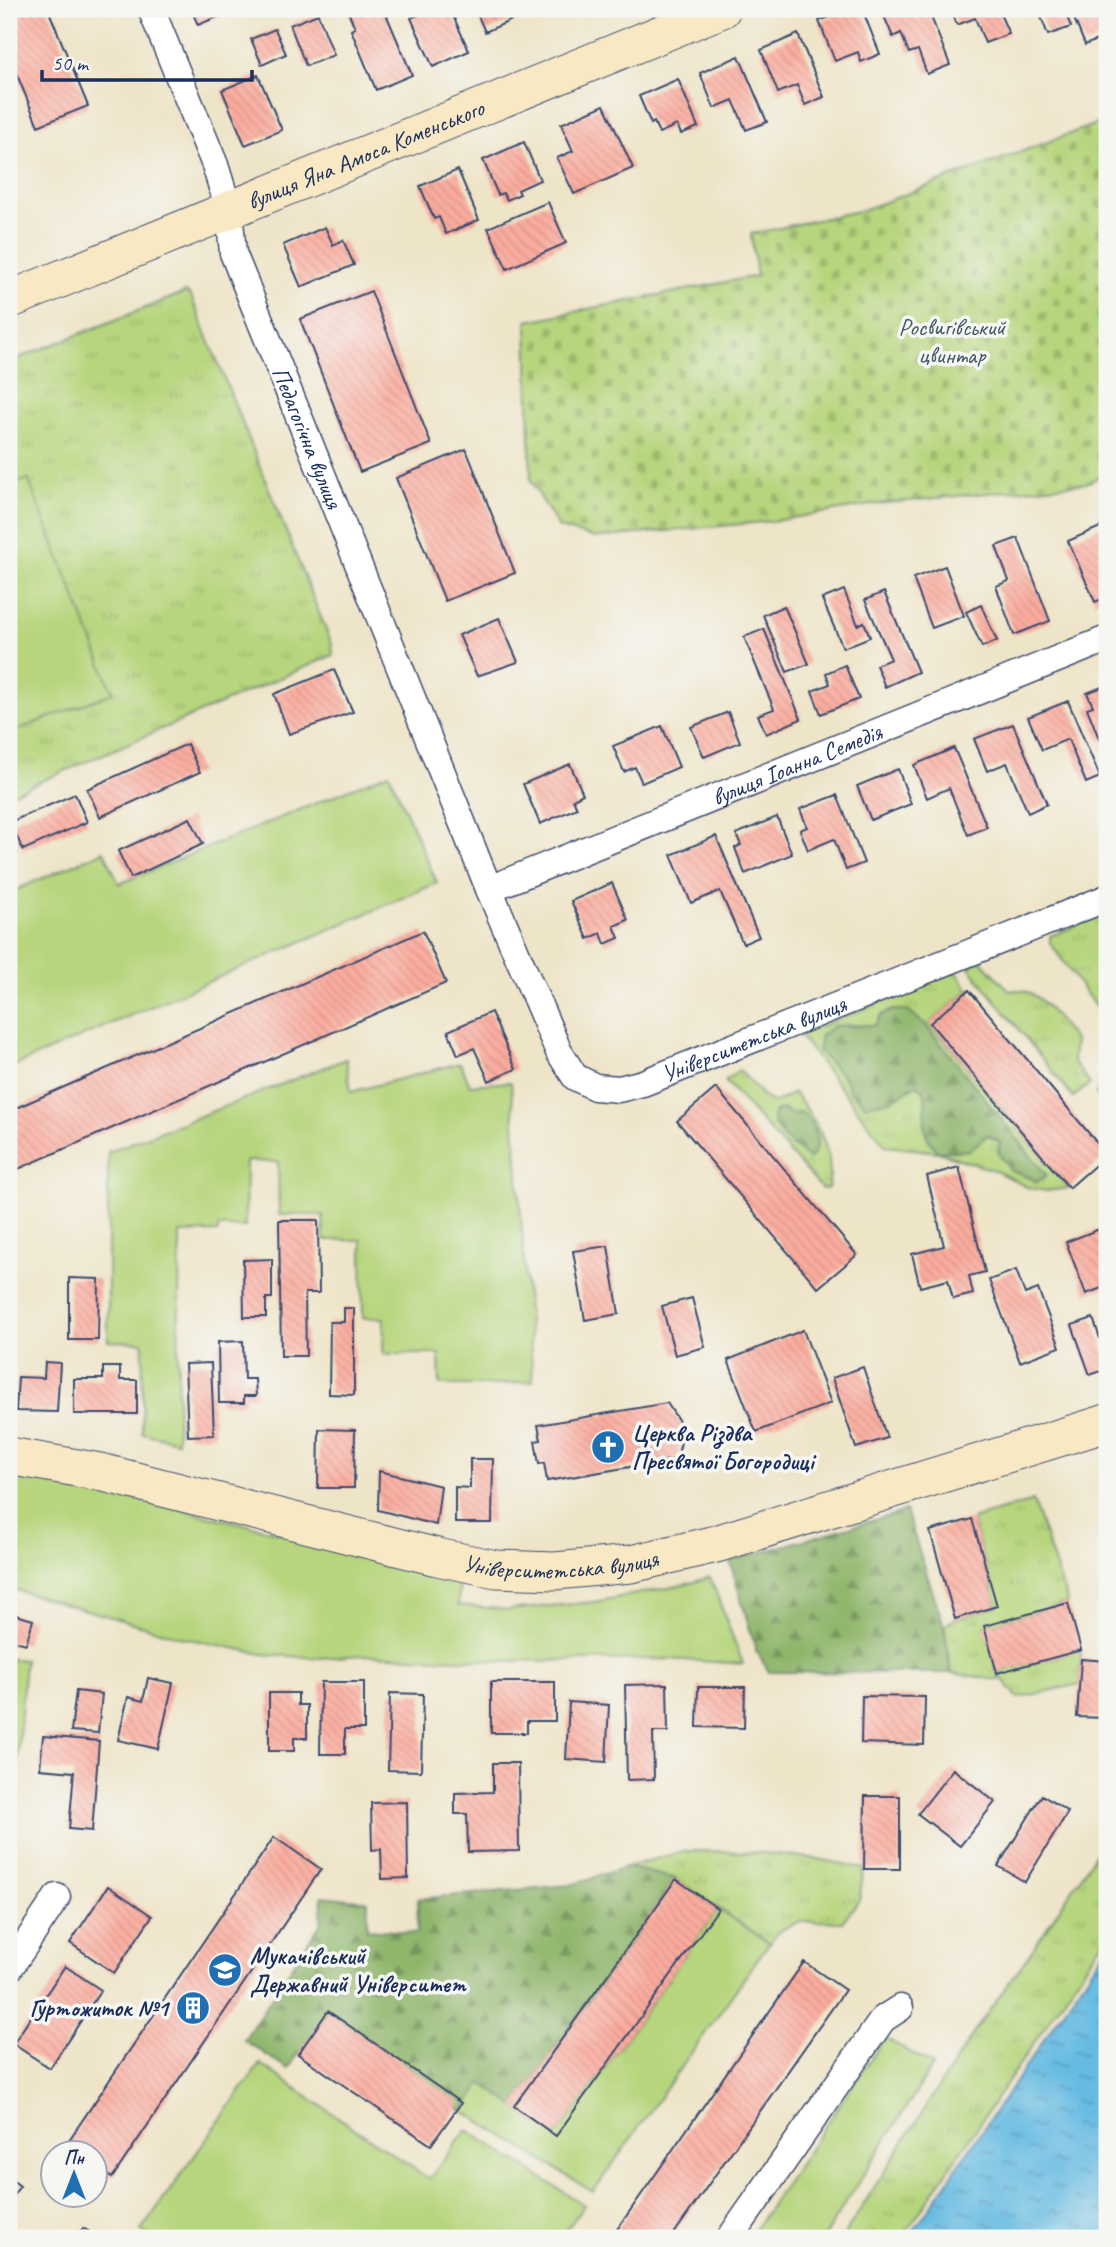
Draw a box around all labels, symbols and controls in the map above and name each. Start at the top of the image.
scale bar [42,38,252,82]
text: 50 m [52,50,90,76]
street label: вулиця Яна Амоса Коменського [243,92,490,216]
park label: Росвигівський цвинтар [899,312,1007,370]
street label: Педагогічна вулиця [265,362,350,514]
street label: вулиця Іоанна Семедія [707,716,887,812]
street label: Університетська вулиця [657,988,852,1089]
place label: Церква Різдва Пресвятої Богородиці [632,1418,817,1476]
church icon: Церква Різдва Пресвятої Богородиці [589,1428,627,1466]
street label: Університетська вулиця [461,1543,662,1586]
place label: Мукачівський Державний Університет [250,1941,467,1999]
school or university icon: Мукачівський Державний Університет [206,1951,244,1989]
building icon: Гуртожиток №1 [174,1989,212,2027]
place label: Гуртожиток №1 [30,1993,171,2023]
north arrow [38,2138,108,2208]
text: Пн [64,2146,86,2170]

